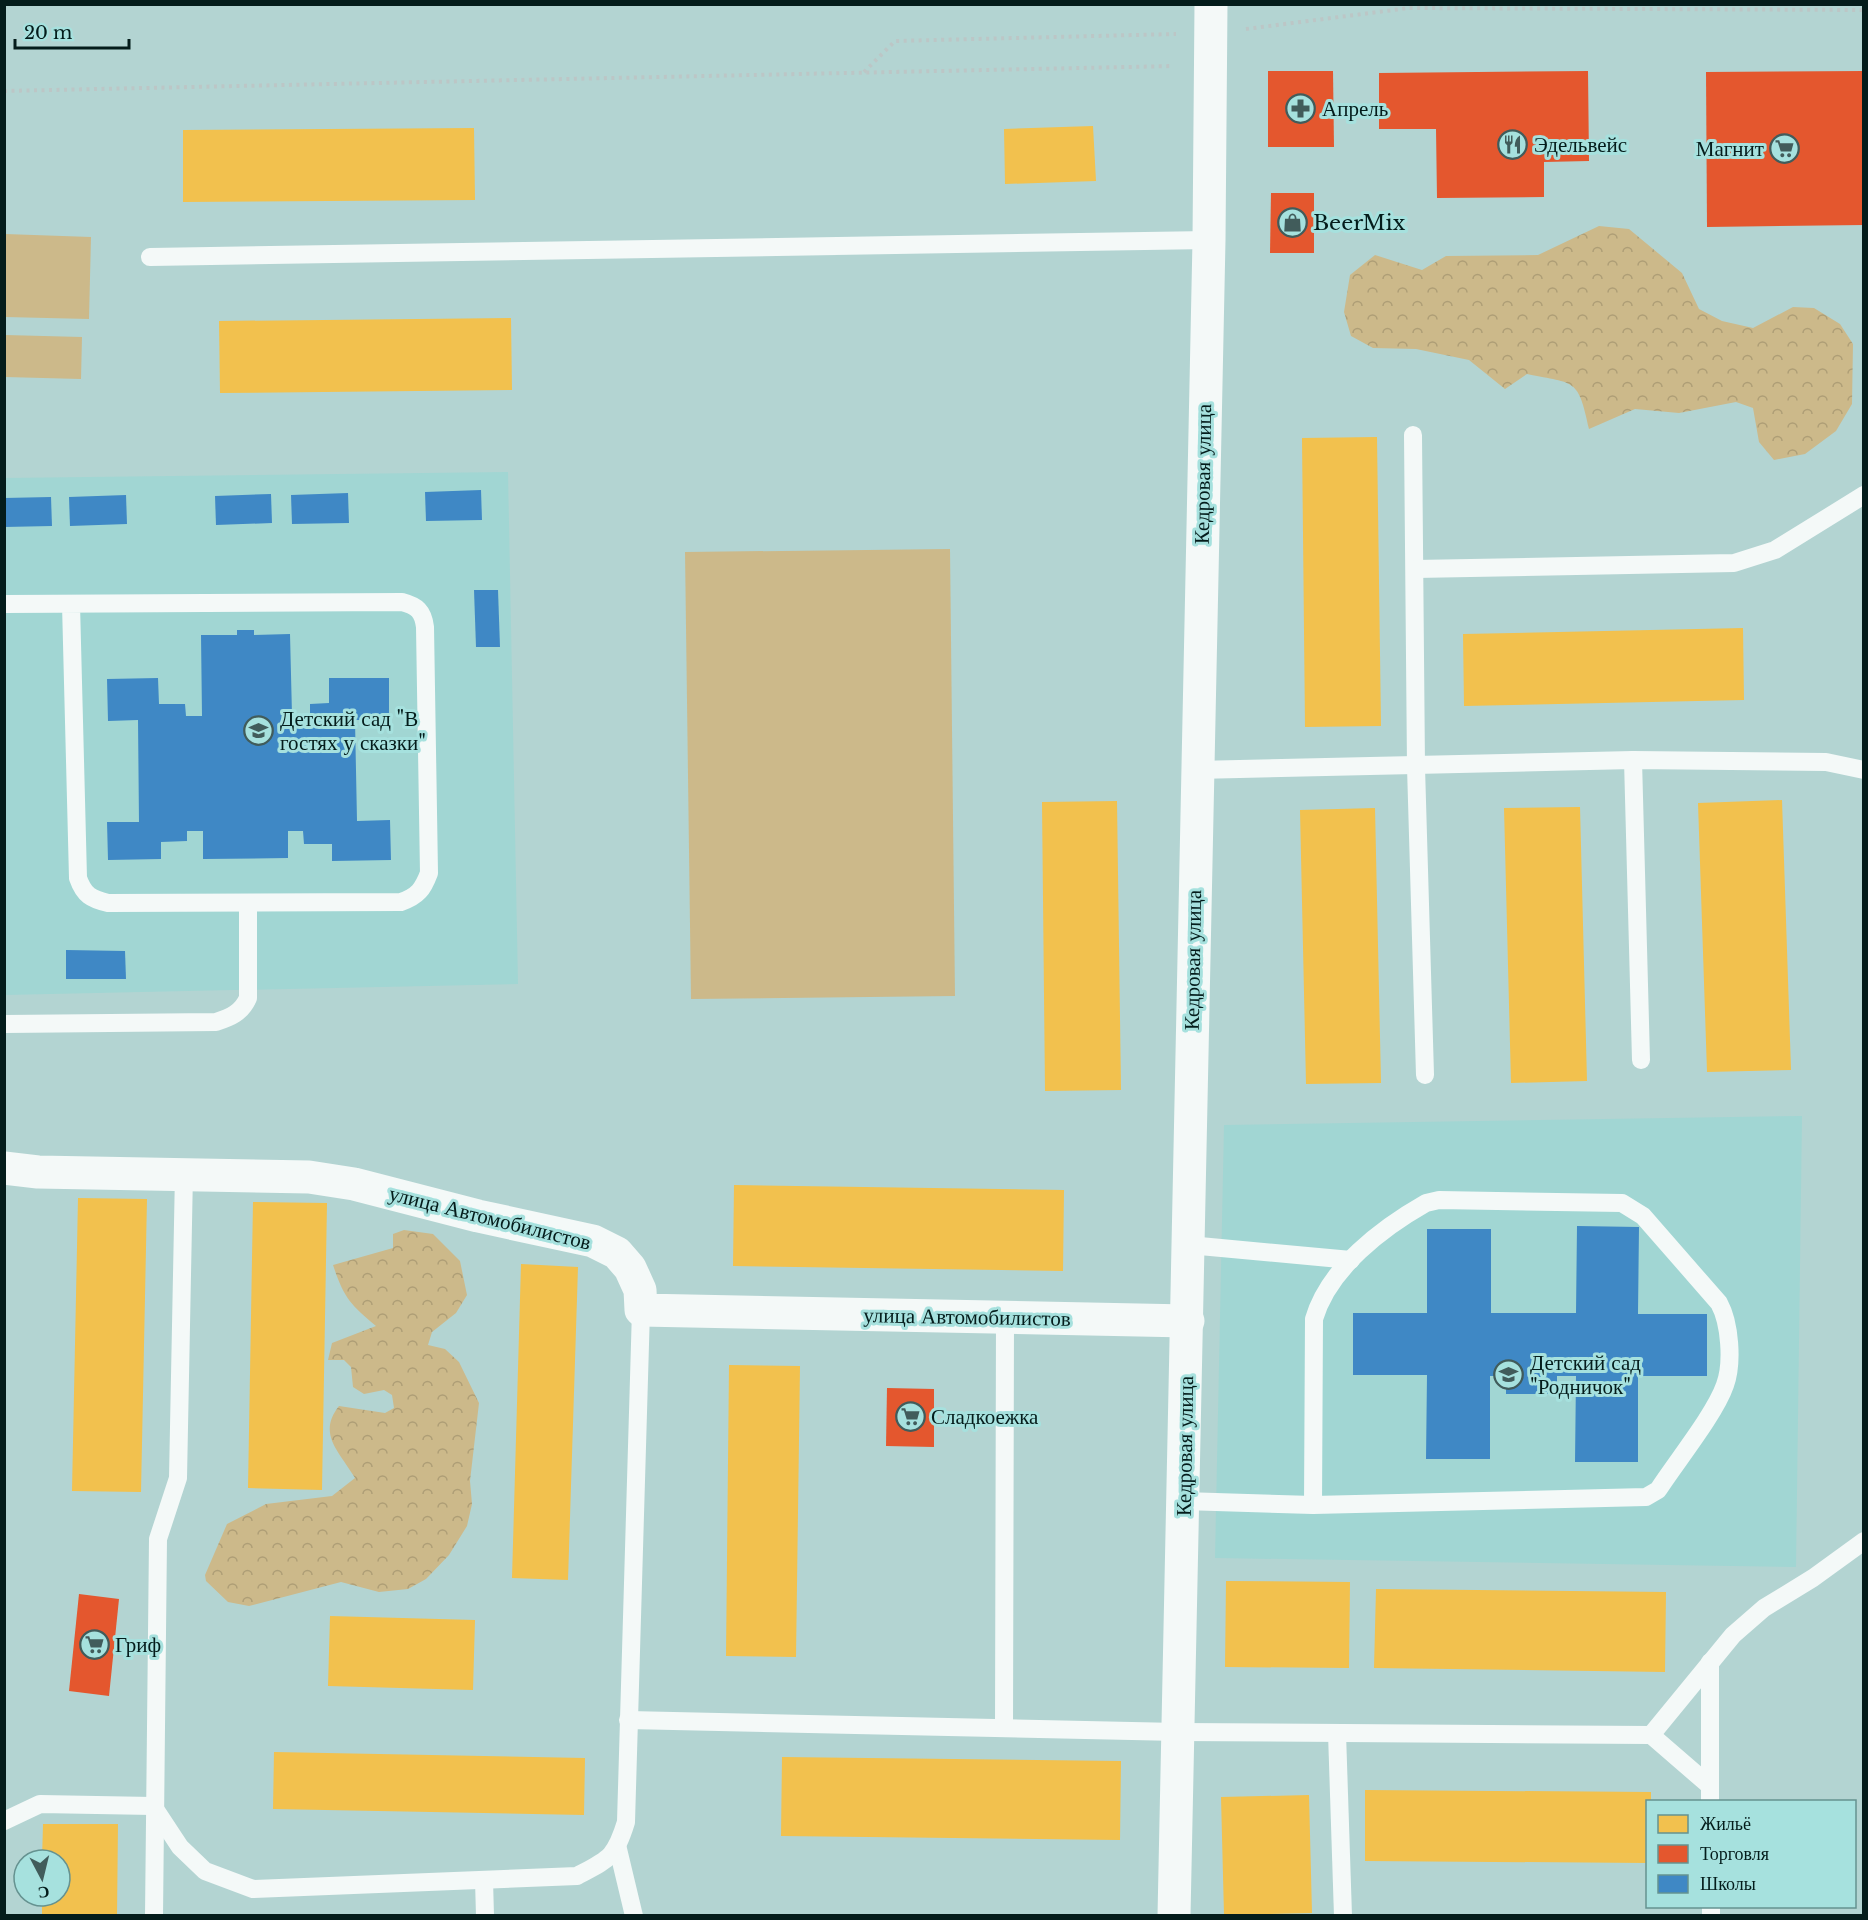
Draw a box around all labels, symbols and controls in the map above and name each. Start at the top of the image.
scale bar [15,12,129,50]
text: 20 m [24,22,72,44]
pharmacy icon: Апрель [1285,93,1317,125]
place label: Апрель [1322,96,1388,122]
restaurant icon: Эдельвейс [1497,129,1529,161]
place label: Эдельвейс [1534,132,1627,158]
supermarket icon: Магнит [1769,133,1801,165]
place label: Магнит [1696,136,1764,162]
shop icon: BeerMix [1276,207,1308,239]
place label: BeerMix [1313,210,1406,236]
street label: Кедровая улица [1189,403,1217,544]
place label: Детский сад "В гостях у сказки" [280,706,426,756]
school or university icon: Детский сад "В гостях у сказки" [243,715,275,747]
street label: Кедровая улица [1179,889,1207,1030]
street label: улица Автомобилистов [386,1180,594,1256]
street label: улица Автомобилистов [863,1302,1071,1332]
place label: Детский сад "Родничок" [1530,1350,1641,1400]
school or university icon: Детский сад "Родничок" [1493,1359,1525,1391]
street label: Кедровая улица [1171,1375,1199,1516]
supermarket icon: Сладкоежка [894,1401,926,1433]
place label: Сладкоежка [931,1404,1039,1430]
supermarket icon: Гриф [78,1629,110,1661]
place label: Гриф [115,1632,161,1658]
legend [1646,1800,1856,1908]
text: Жильё [1700,1813,1751,1835]
text: Торговля [1700,1843,1769,1865]
north arrow [12,1848,72,1908]
text: Школы [1700,1873,1756,1895]
text: С [37,1882,51,1904]

